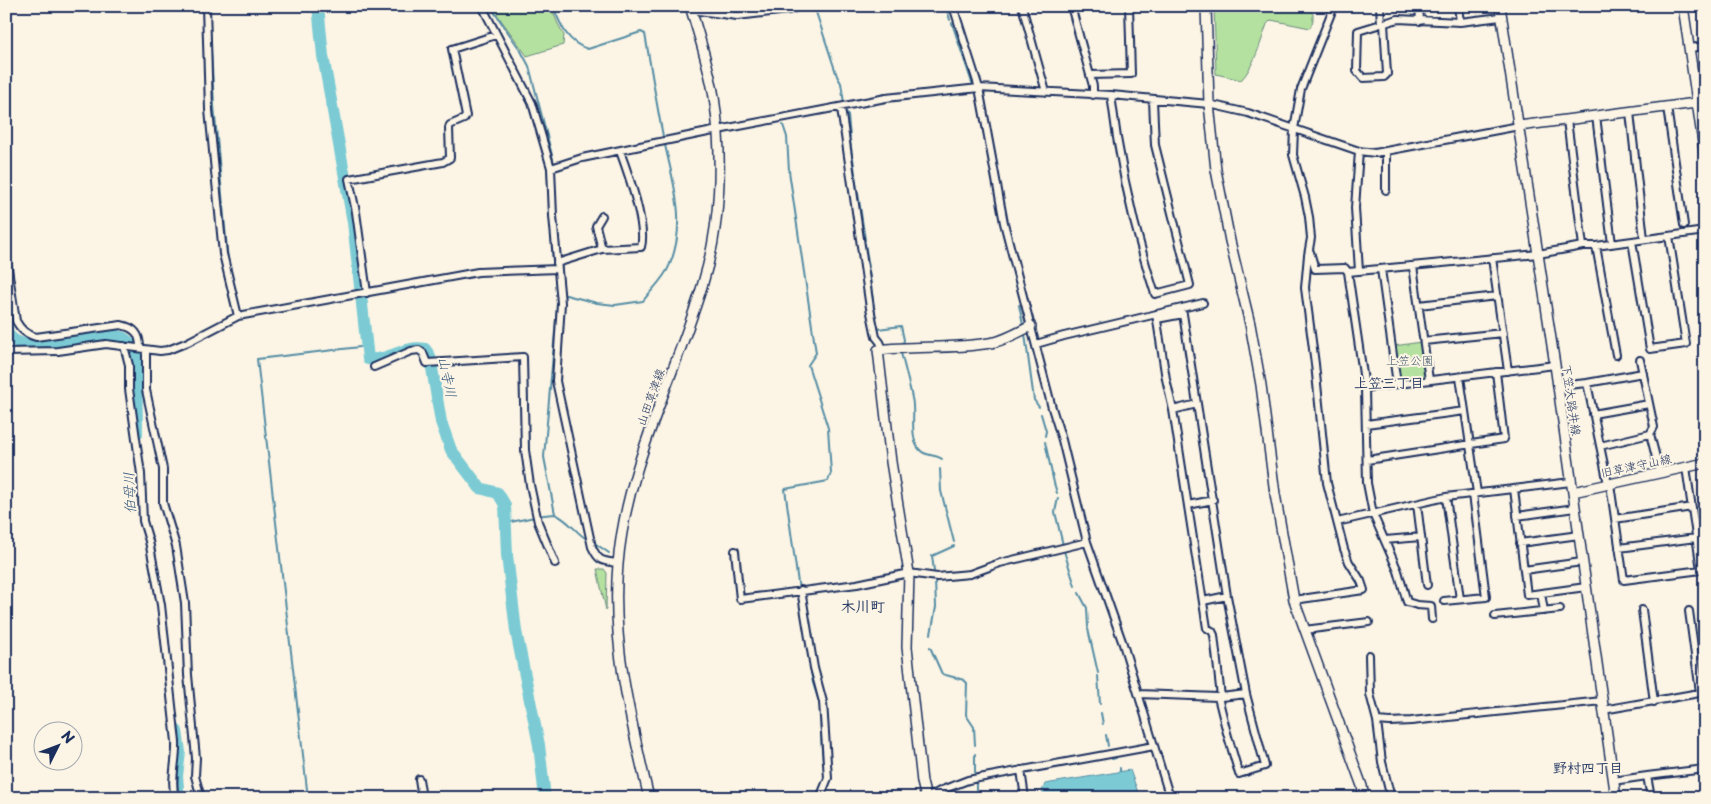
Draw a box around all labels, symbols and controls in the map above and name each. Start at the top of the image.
park label: 上笠公園 [1386,351,1434,369]
water label: 山寺川 [433,354,463,400]
street label: 下笠大路井線 [1558,363,1586,437]
street label: 山田草津線 [631,366,669,428]
district label: 上笠三丁目 [1354,372,1424,393]
street label: 旧草津守山線 [1599,449,1673,481]
water label: 伯母川 [117,471,141,515]
district label: 木川町 [840,594,886,617]
north arrow [32,722,82,772]
text: N [57,726,80,748]
district label: 野村四丁目 [1553,757,1623,778]

